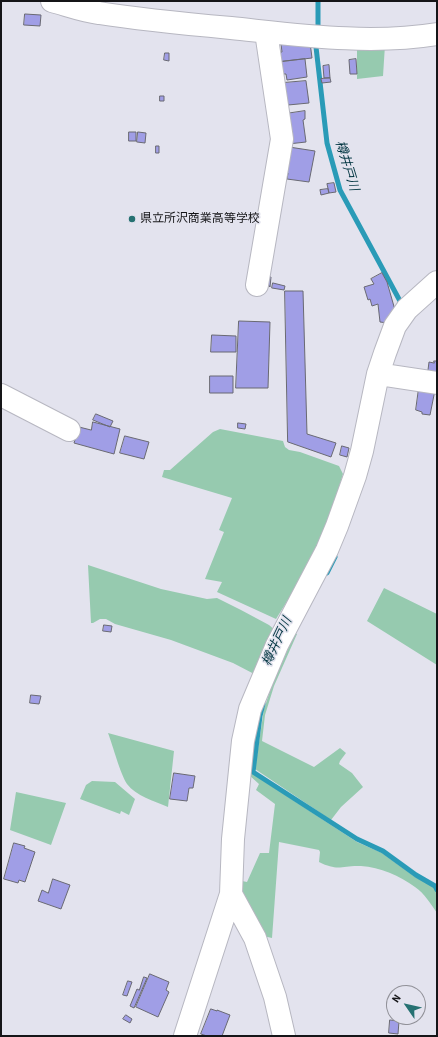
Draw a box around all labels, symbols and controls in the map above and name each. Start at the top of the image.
water label: 樽井戸川 [331,139,361,193]
place label: 県立所沢商業高等学校 [140,212,260,226]
marker: 県立所沢商業高等学校 [127,214,137,224]
water label: 樽井戸川 [260,615,296,669]
north arrow [386,985,426,1025]
text: N [388,991,405,1006]

